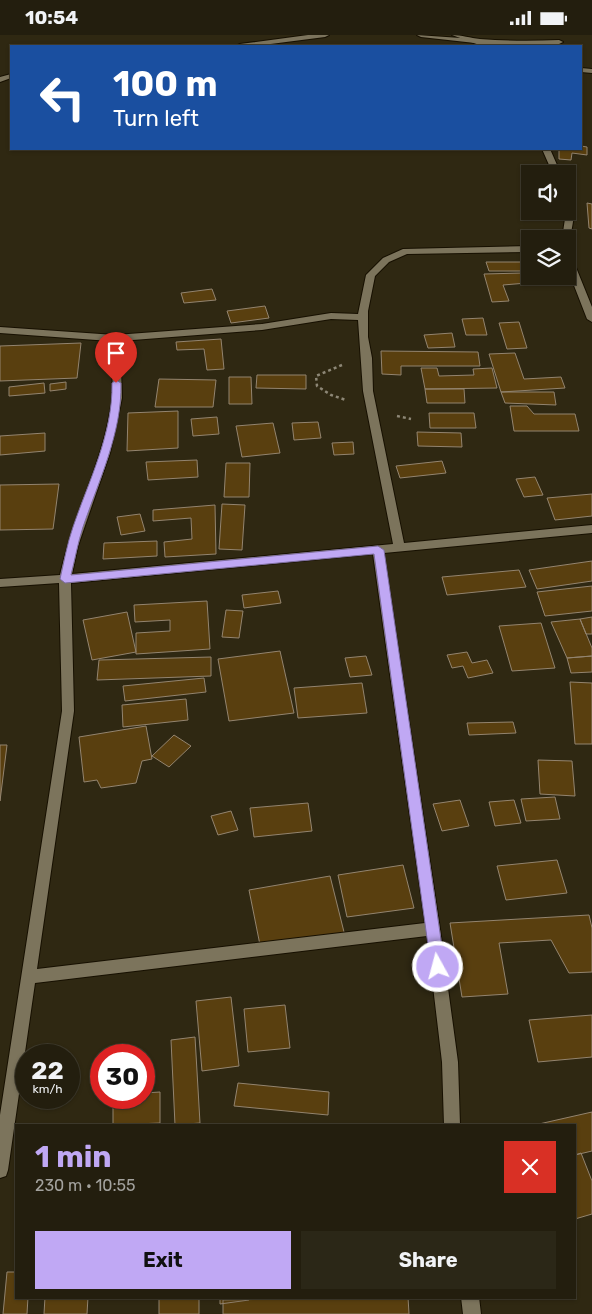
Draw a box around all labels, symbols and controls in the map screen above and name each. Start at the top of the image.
text: 10:54 [25,6,78,29]
text: 100 m [113,63,218,105]
icon: left [30,65,95,130]
text: Turn left [113,105,199,132]
map controls [521,165,576,285]
button: sound [521,165,576,220]
button: layers [521,230,576,285]
pin [95,332,137,383]
icon: arrive [102,339,130,367]
position arrow [411,940,463,992]
speed limit sign: 30 [90,1044,155,1109]
text: 22 [31,1056,64,1085]
text: km/h [33,1082,62,1096]
text: 1 min [35,1139,112,1175]
button: close [504,1141,556,1193]
text: 230 m · 10:55 [35,1176,136,1195]
button: Exit [35,1231,291,1289]
button: Share [301,1231,556,1289]

